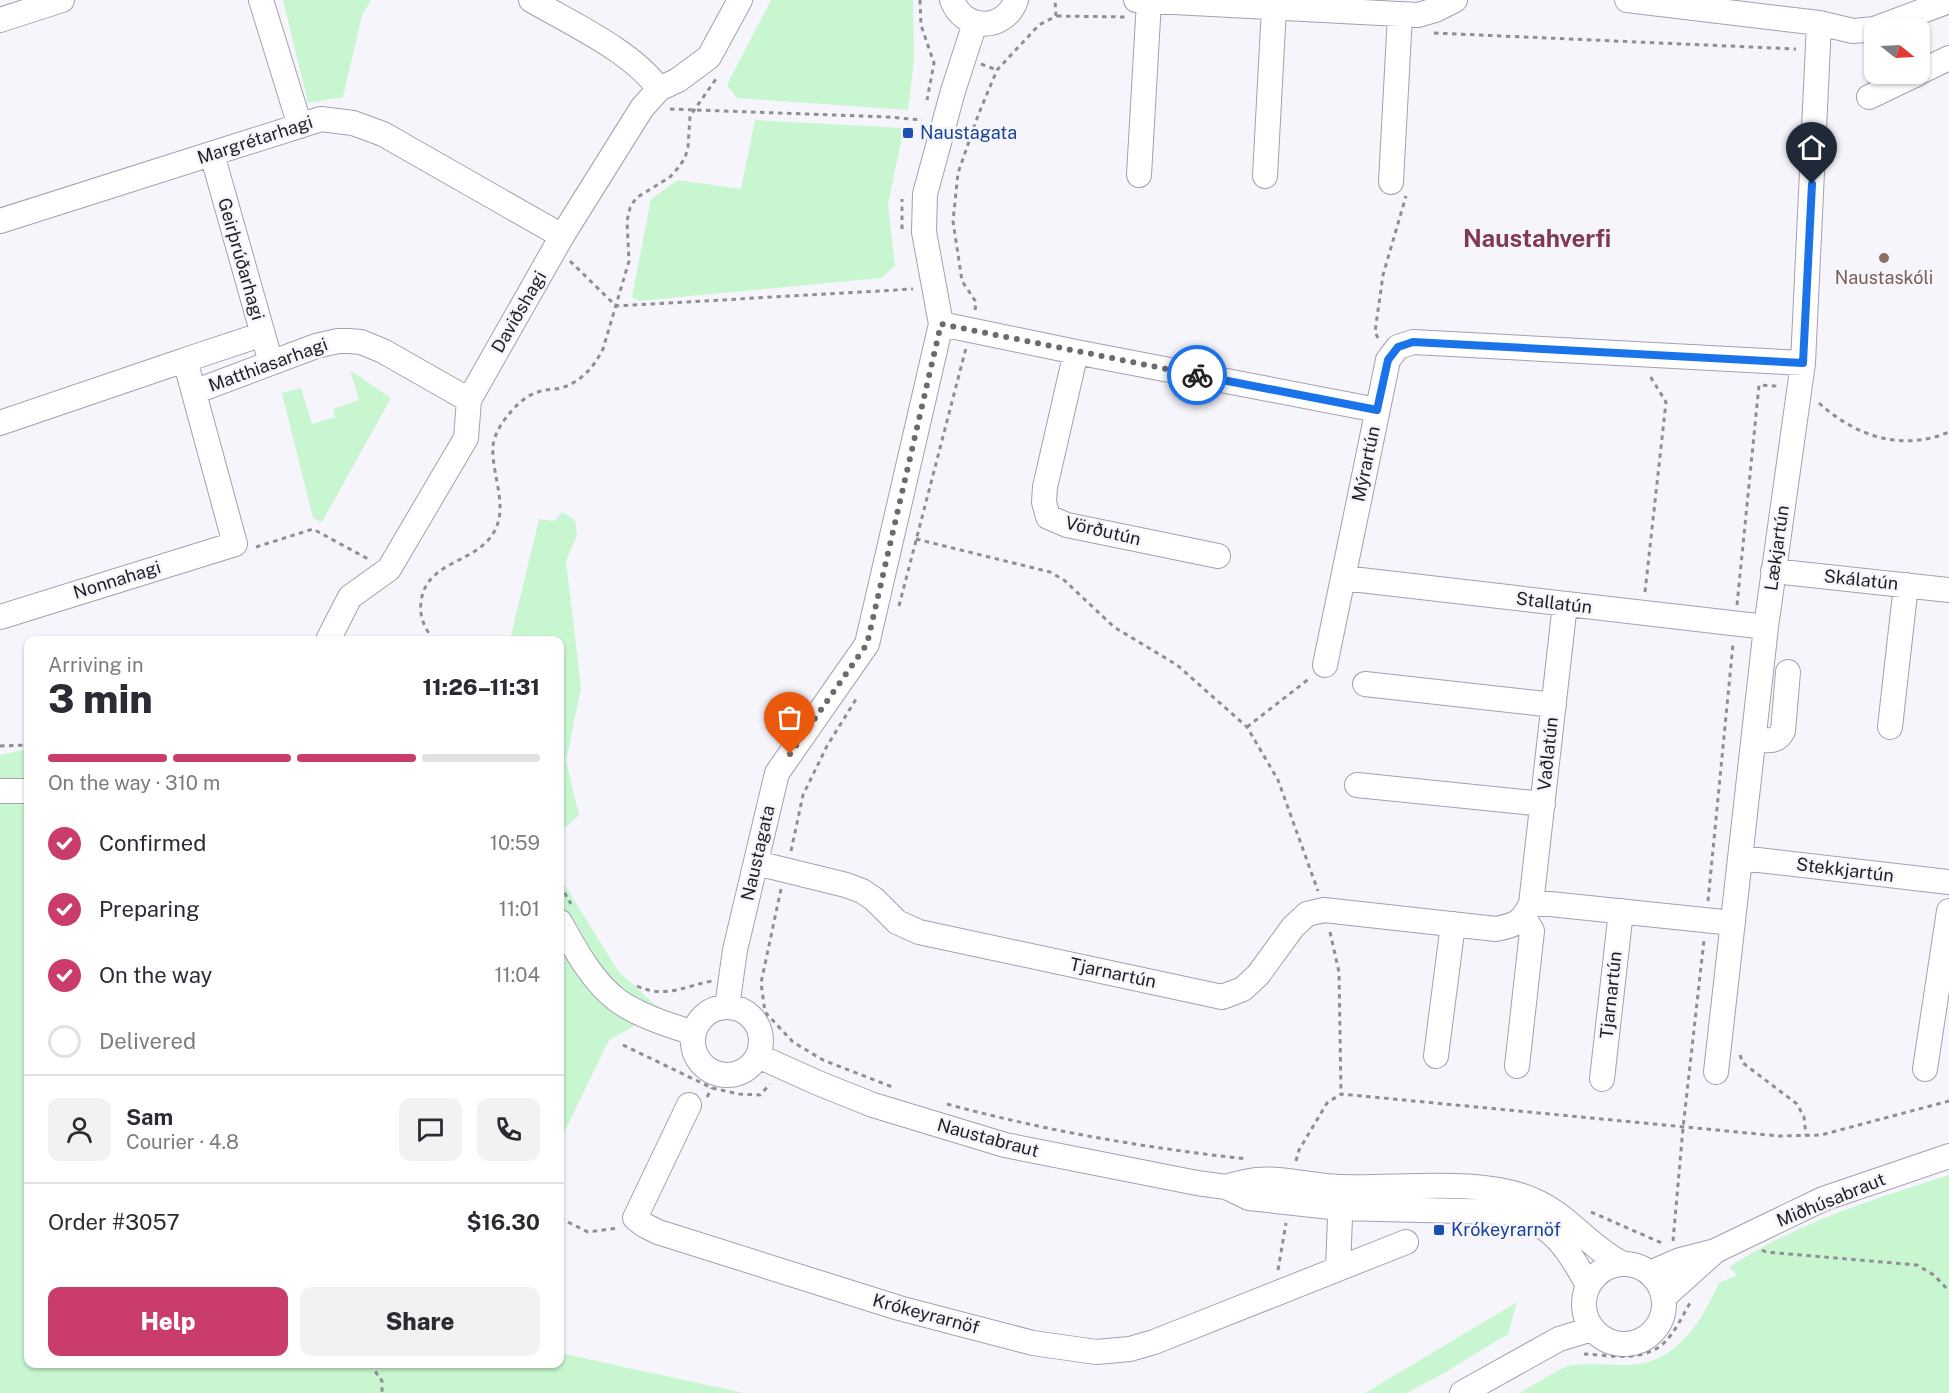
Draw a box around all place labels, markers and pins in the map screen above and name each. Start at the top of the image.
place label: Naustagata [920,122,1017,143]
pin [1786,122,1837,184]
marker: Naustagata [901,126,915,140]
marker: Naustaskóli [1877,251,1891,265]
place label: Naustaskóli [1835,267,1933,288]
pin [764,692,815,754]
place label: Krókeyrarnöf [1451,1219,1561,1240]
marker: Krókeyrarnöf [1432,1223,1446,1237]

